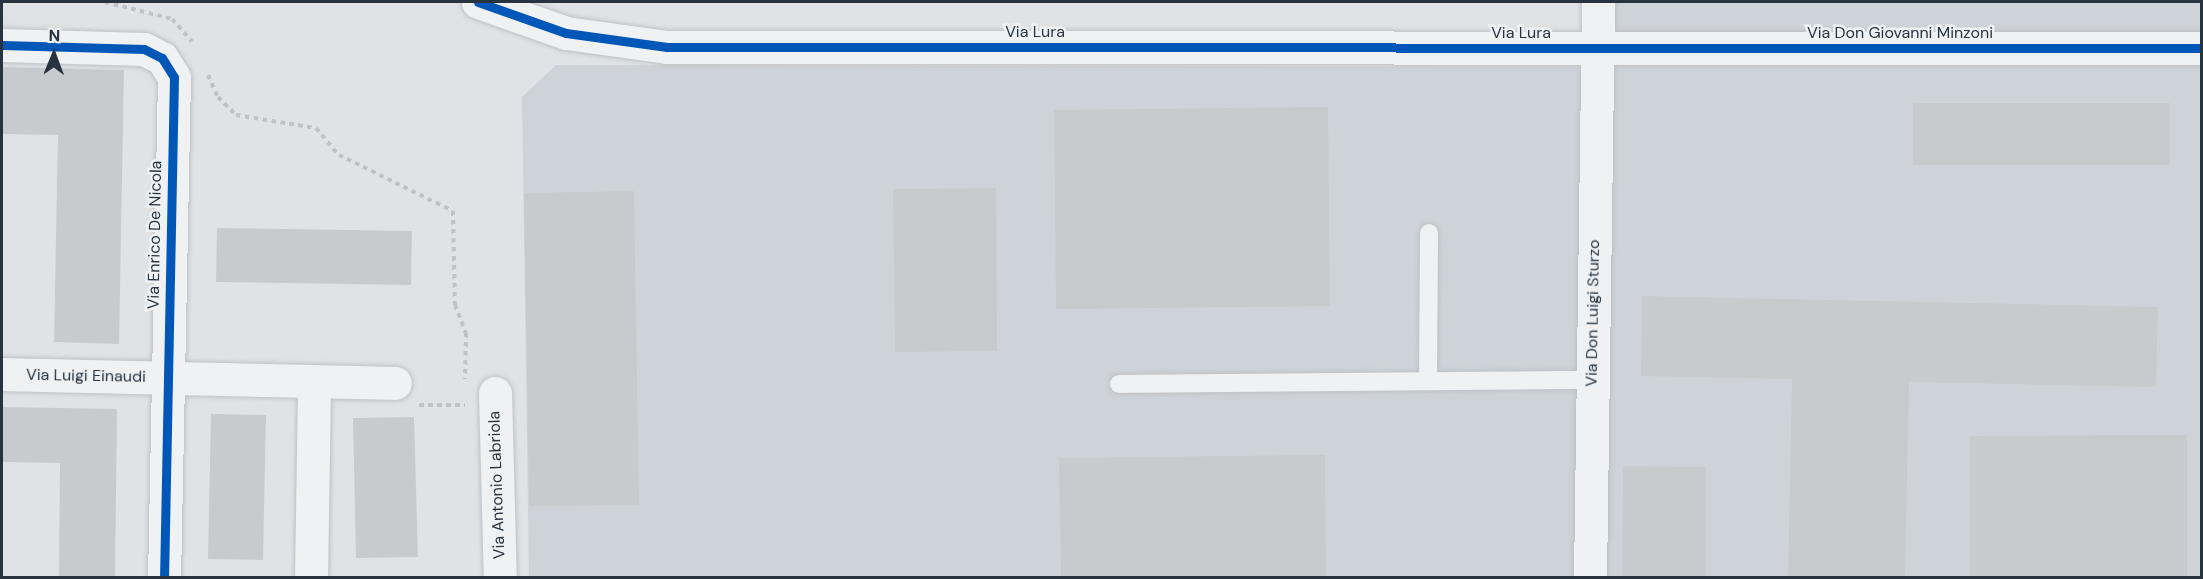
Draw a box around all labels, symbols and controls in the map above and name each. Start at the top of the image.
street label: Via Lura [1005,22,1065,42]
street label: Via Lura [1491,23,1551,43]
street label: Via Don Giovanni Minzoni [1807,23,1993,43]
north arrow [24,24,84,84]
text: N [48,25,60,46]
street label: Via Enrico De Nicola [144,161,166,309]
street label: Via Don Luigi Sturzo [1582,239,1604,387]
street label: Via Luigi Einaudi [26,365,146,387]
street label: Via Antonio Labriola [485,411,509,559]

